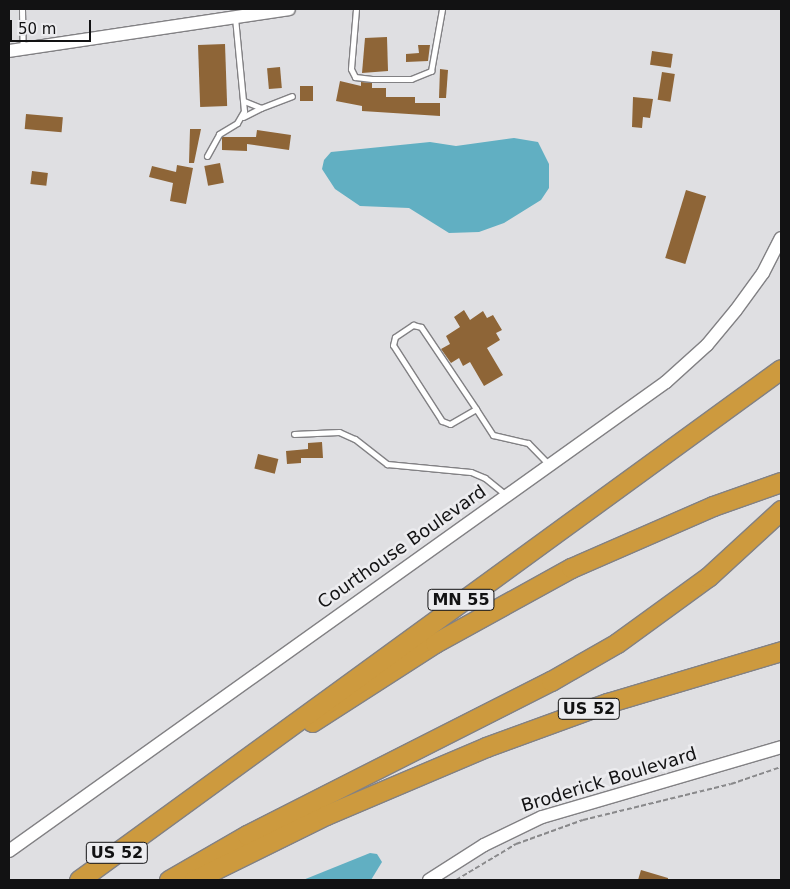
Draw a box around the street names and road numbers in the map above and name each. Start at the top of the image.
street label: Courthouse Boulevard [314,481,490,613]
road number: MN 55 [427,586,495,614]
road number: US 52 [558,696,620,722]
street label: Broderick Boulevard [519,743,699,817]
road number: US 52 [86,840,148,866]

